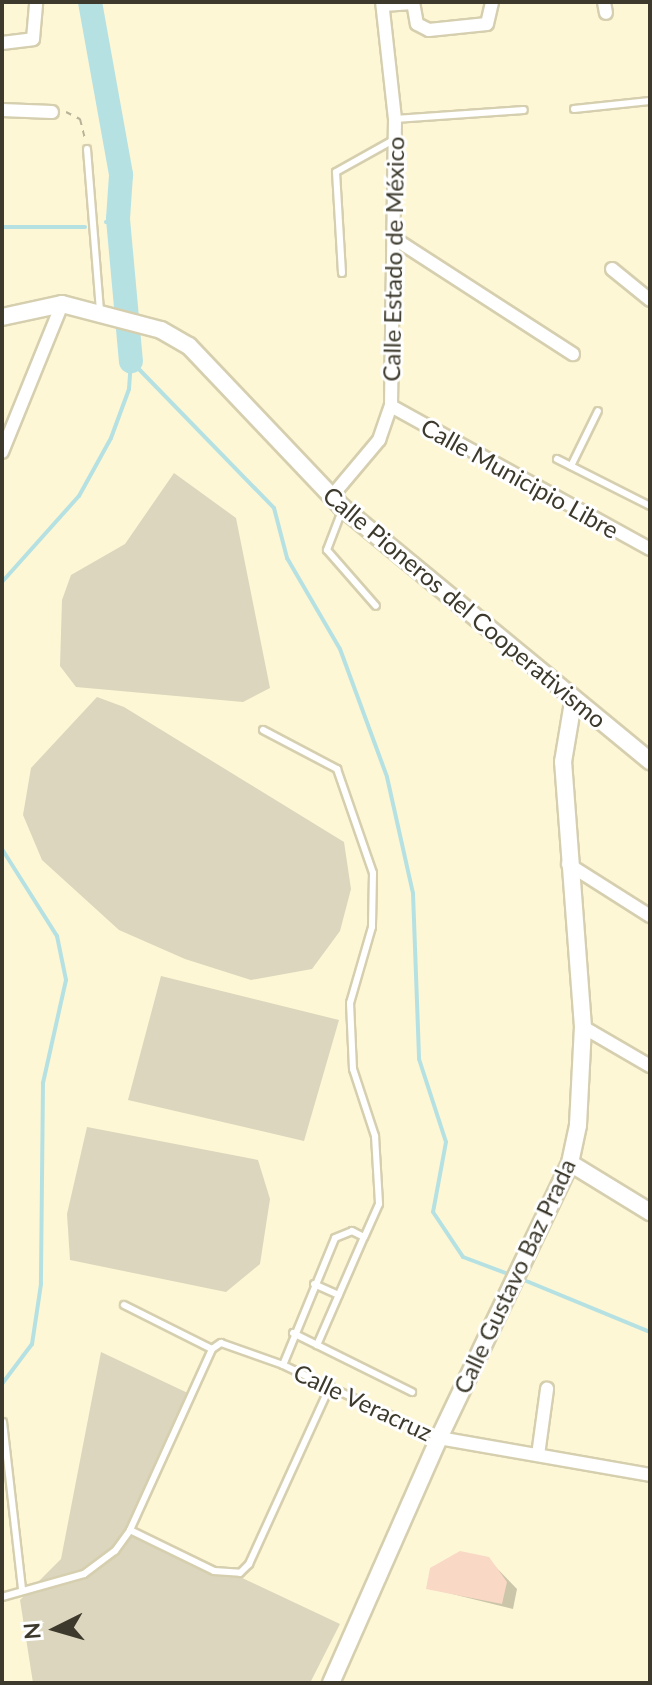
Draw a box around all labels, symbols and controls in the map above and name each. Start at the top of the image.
street label: Calle Estado de México [376,136,410,382]
street label: Calle Municipio Libre [416,412,624,544]
street label: Calle Pioneros del Cooperativismo [318,480,612,734]
street label: Calle Gustavo Baz Prada [447,1154,581,1398]
street label: Calle Veracruz [289,1357,437,1447]
north arrow [16,1589,96,1669]
text: N [17,1622,46,1641]

